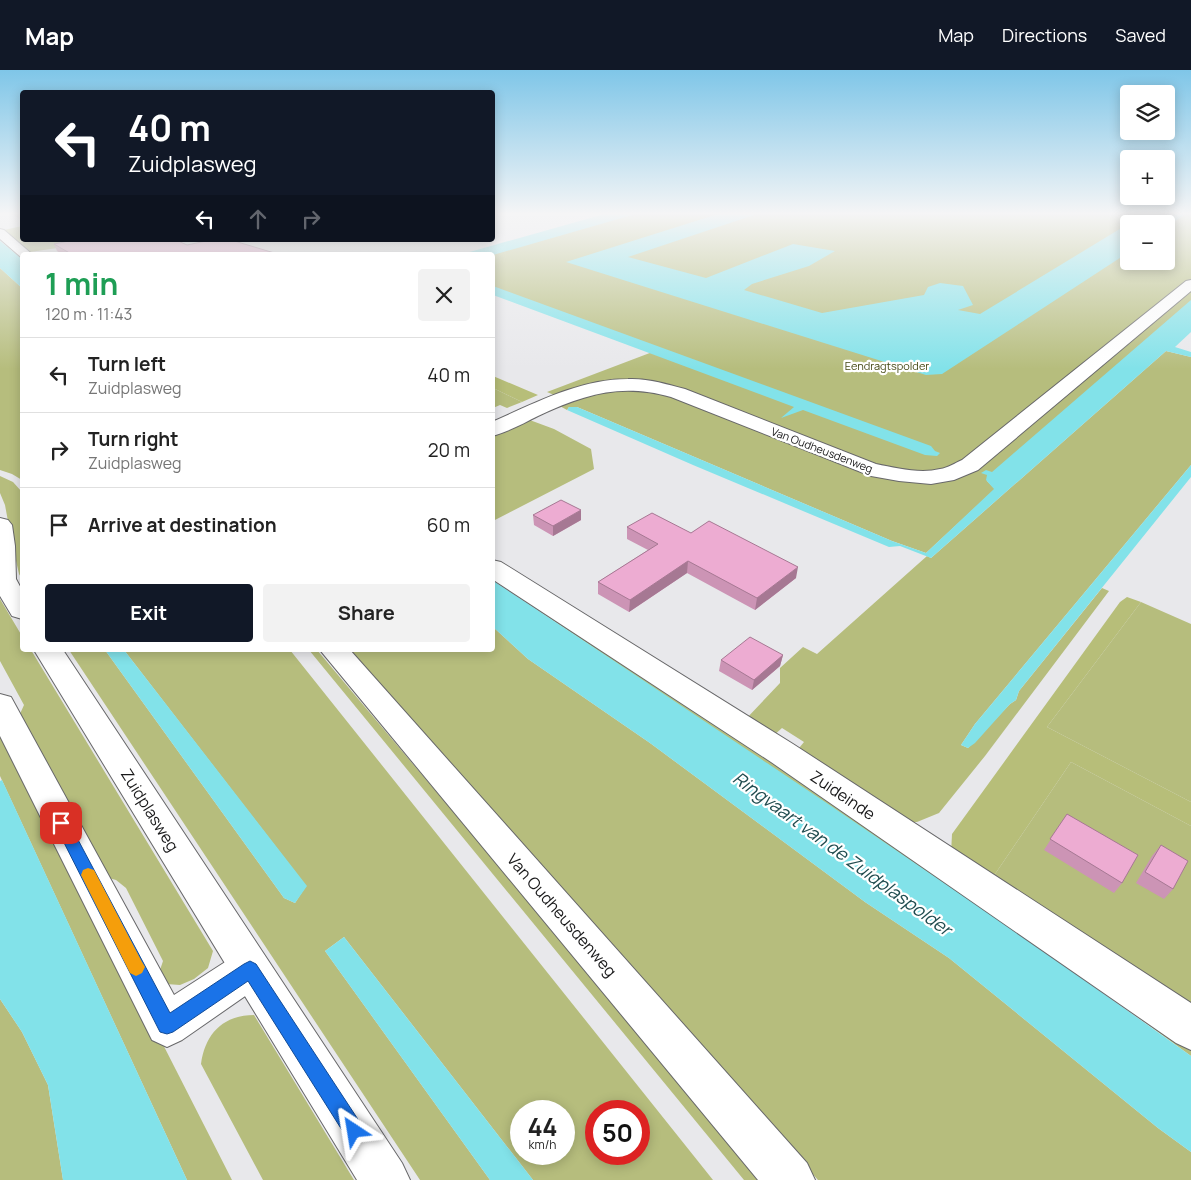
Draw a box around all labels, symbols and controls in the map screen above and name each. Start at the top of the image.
text: Map [25,19,74,52]
text: Map [938,23,974,47]
text: Directions [1002,23,1087,47]
text: Saved [1115,23,1166,47]
map controls [1120,85,1175,270]
button: layers [1120,85,1175,140]
text: 40 m [128,104,211,152]
icon: left [45,110,110,175]
text: Zuidplasweg [128,149,257,179]
button: + [1120,150,1175,205]
icon: left [191,205,219,233]
icon: ahead [244,205,272,233]
icon: right [297,205,325,233]
button: − [1120,215,1175,270]
text: 1 min [45,263,118,304]
button: close [418,269,470,321]
text: 120 m · 11:43 [45,303,132,325]
text: Turn left [88,351,166,377]
park label: Eendragtspolder [845,358,929,373]
icon: left [45,361,73,389]
text: 40 m [427,362,470,388]
text: Zuidplasweg [88,377,182,399]
street label: Van Oudheusdenweg [769,423,875,476]
text: Turn right [88,426,178,452]
icon: right [45,436,73,464]
text: 20 m [428,437,470,463]
text: Zuidplasweg [88,452,182,474]
icon: arrive [45,511,73,539]
text: Arrive at destination [88,512,277,538]
text: 60 m [427,512,470,538]
button: Exit [45,584,253,642]
button: Share [263,584,470,642]
street label: Zuidplasweg [116,765,184,855]
street label: Zuideinde [806,765,880,825]
water label: Ringvaart van de Zuidplaspolder [729,766,959,942]
pin [40,802,82,844]
icon: arrive [47,809,75,837]
street label: Van Oudheusdenweg [502,849,622,981]
speed limit sign: 50 [585,1100,650,1165]
position arrow [327,1104,379,1156]
text: 44 [527,1109,558,1144]
text: km/h [529,1136,556,1153]

